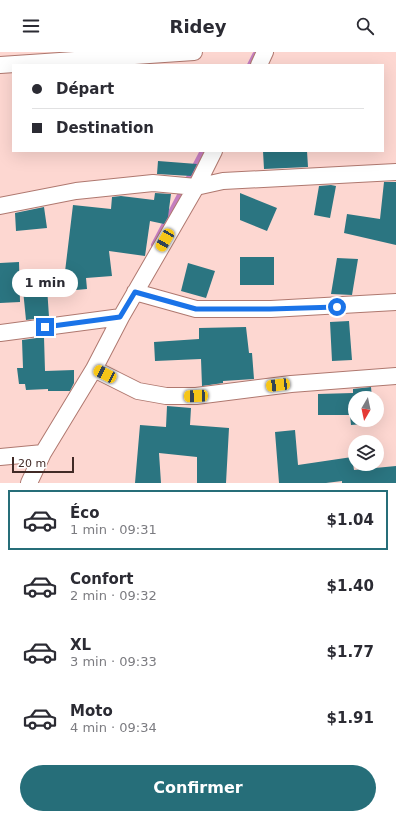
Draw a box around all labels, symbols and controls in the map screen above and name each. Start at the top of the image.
icon: menu [20,15,42,37]
icon: search [354,15,376,37]
text: Ridey [170,16,226,37]
text: Départ [56,80,114,98]
text: Destination [56,119,154,137]
car [154,227,176,253]
callout: 1 min [12,269,78,297]
text: 1 min [25,275,65,290]
route start [328,298,346,316]
route end [36,318,54,336]
car [92,363,118,385]
car [265,378,291,392]
car [184,390,208,402]
north arrow [348,391,384,427]
map controls [348,391,384,471]
button: layers [348,435,384,471]
scale bar [12,455,74,474]
text: 20 m [18,457,46,470]
icon: car [22,502,58,538]
text: Éco [70,504,99,522]
text: $1.04 [327,511,374,529]
text: 1 min · 09:31 [70,522,157,537]
icon: car [22,568,58,604]
text: Confort [70,570,133,588]
text: $1.40 [327,577,374,595]
text: 2 min · 09:32 [70,588,157,603]
icon: car [22,634,58,670]
text: XL [70,636,91,654]
text: $1.77 [327,643,374,661]
text: 3 min · 09:33 [70,654,157,669]
icon: car [22,700,58,736]
text: Moto [70,702,113,720]
text: $1.91 [327,709,374,727]
text: 4 min · 09:34 [70,720,157,735]
button: Confirmer [20,765,376,811]

